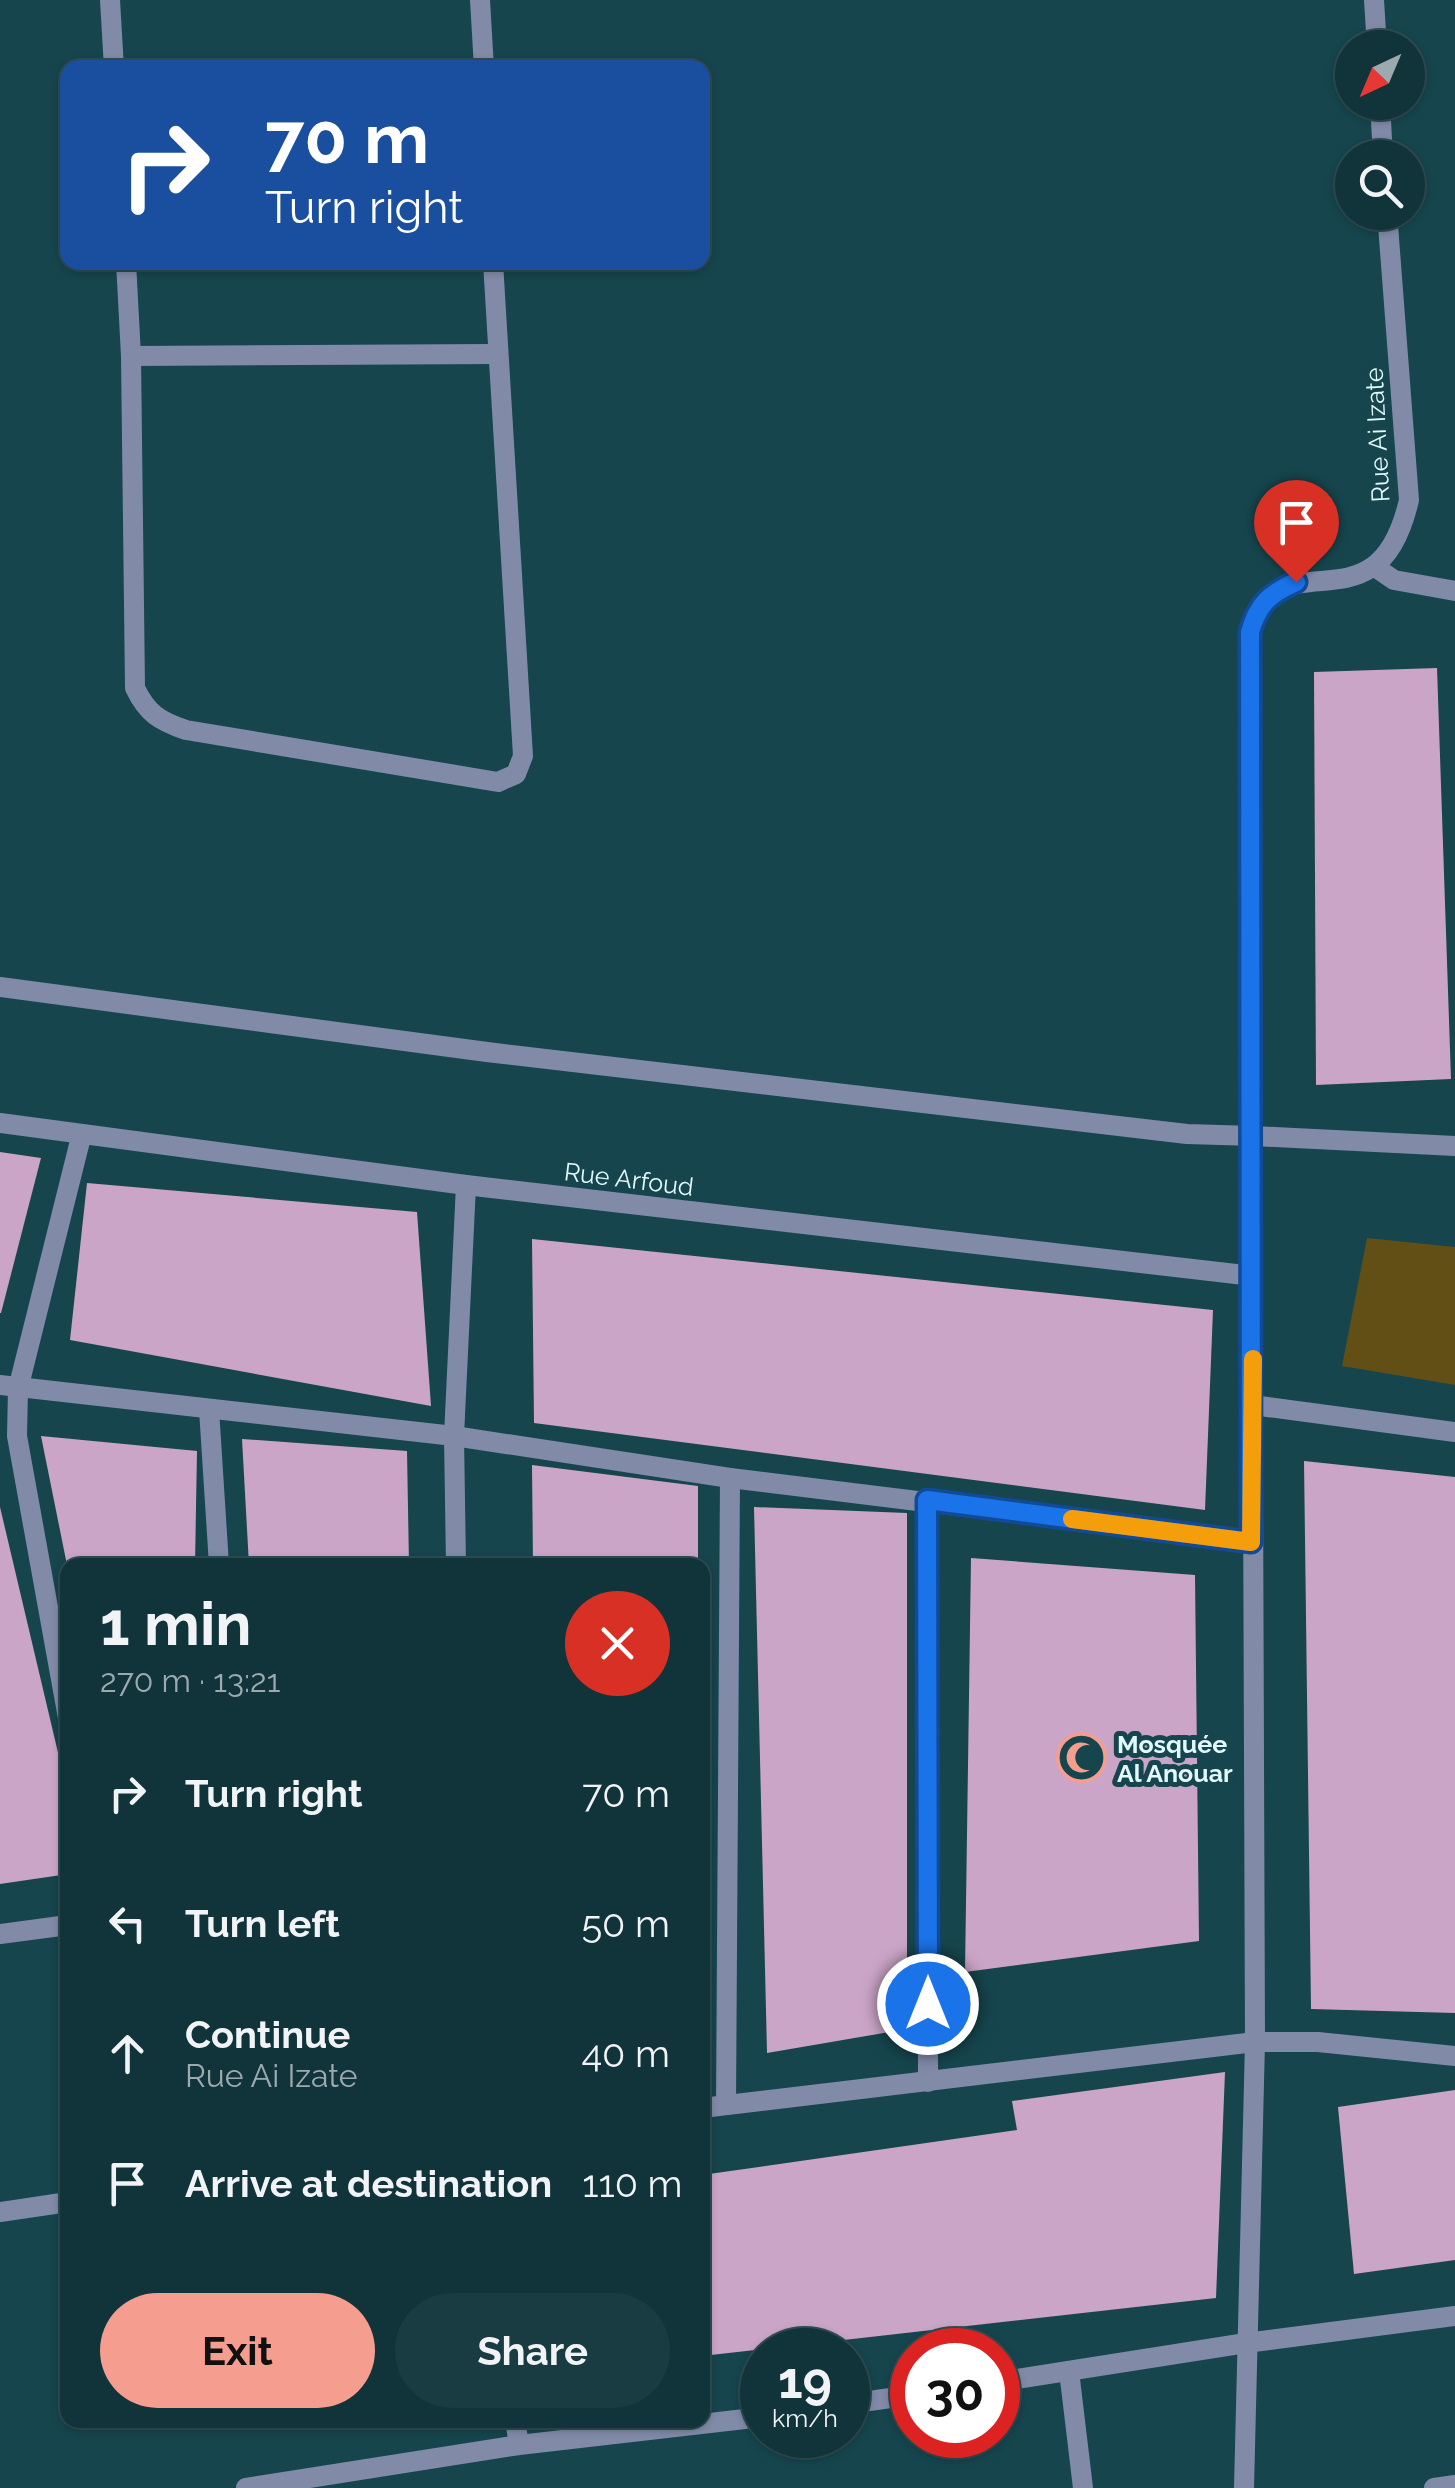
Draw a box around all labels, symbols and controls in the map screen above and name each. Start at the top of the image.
north arrow [1335,30,1425,120]
map controls [1335,30,1425,230]
text: 70 m [265,97,429,179]
icon: right [100,100,230,230]
button: search [1335,140,1425,230]
text: Turn right [265,181,463,234]
street label: Rue Ai Izate [1358,367,1396,503]
pin [1254,480,1339,583]
icon: arrive [1269,495,1324,550]
street label: Rue Arfoud [563,1156,695,1202]
text: 1 min [100,1589,251,1659]
button: close [565,1591,670,1696]
text: 270 m · 13:21 [100,1662,280,1699]
place label: Mosquée Al Anouar [1117,1729,1233,1788]
mosque icon: Mosquée Al Anouar [1056,1732,1108,1784]
icon: right [100,1766,155,1821]
text: Turn right [185,1771,362,1816]
text: 70 m [582,1771,670,1816]
icon: left [100,1896,155,1951]
text: Turn left [185,1901,340,1946]
text: 50 m [581,1901,670,1946]
position arrow [876,1952,980,2056]
text: Continue [185,2012,350,2057]
icon: ahead [100,2026,155,2081]
text: 40 m [581,2031,670,2076]
text: Rue Ai Izate [185,2057,358,2094]
icon: arrive [100,2156,155,2211]
text: Arrive at destination [185,2161,552,2206]
text: 110 m [582,2161,683,2206]
button: Exit [100,2293,375,2408]
button: Share [395,2293,670,2408]
speed limit sign: 30 [890,2328,1020,2458]
text: 19 [778,2351,832,2410]
text: km/h [772,2403,838,2433]

